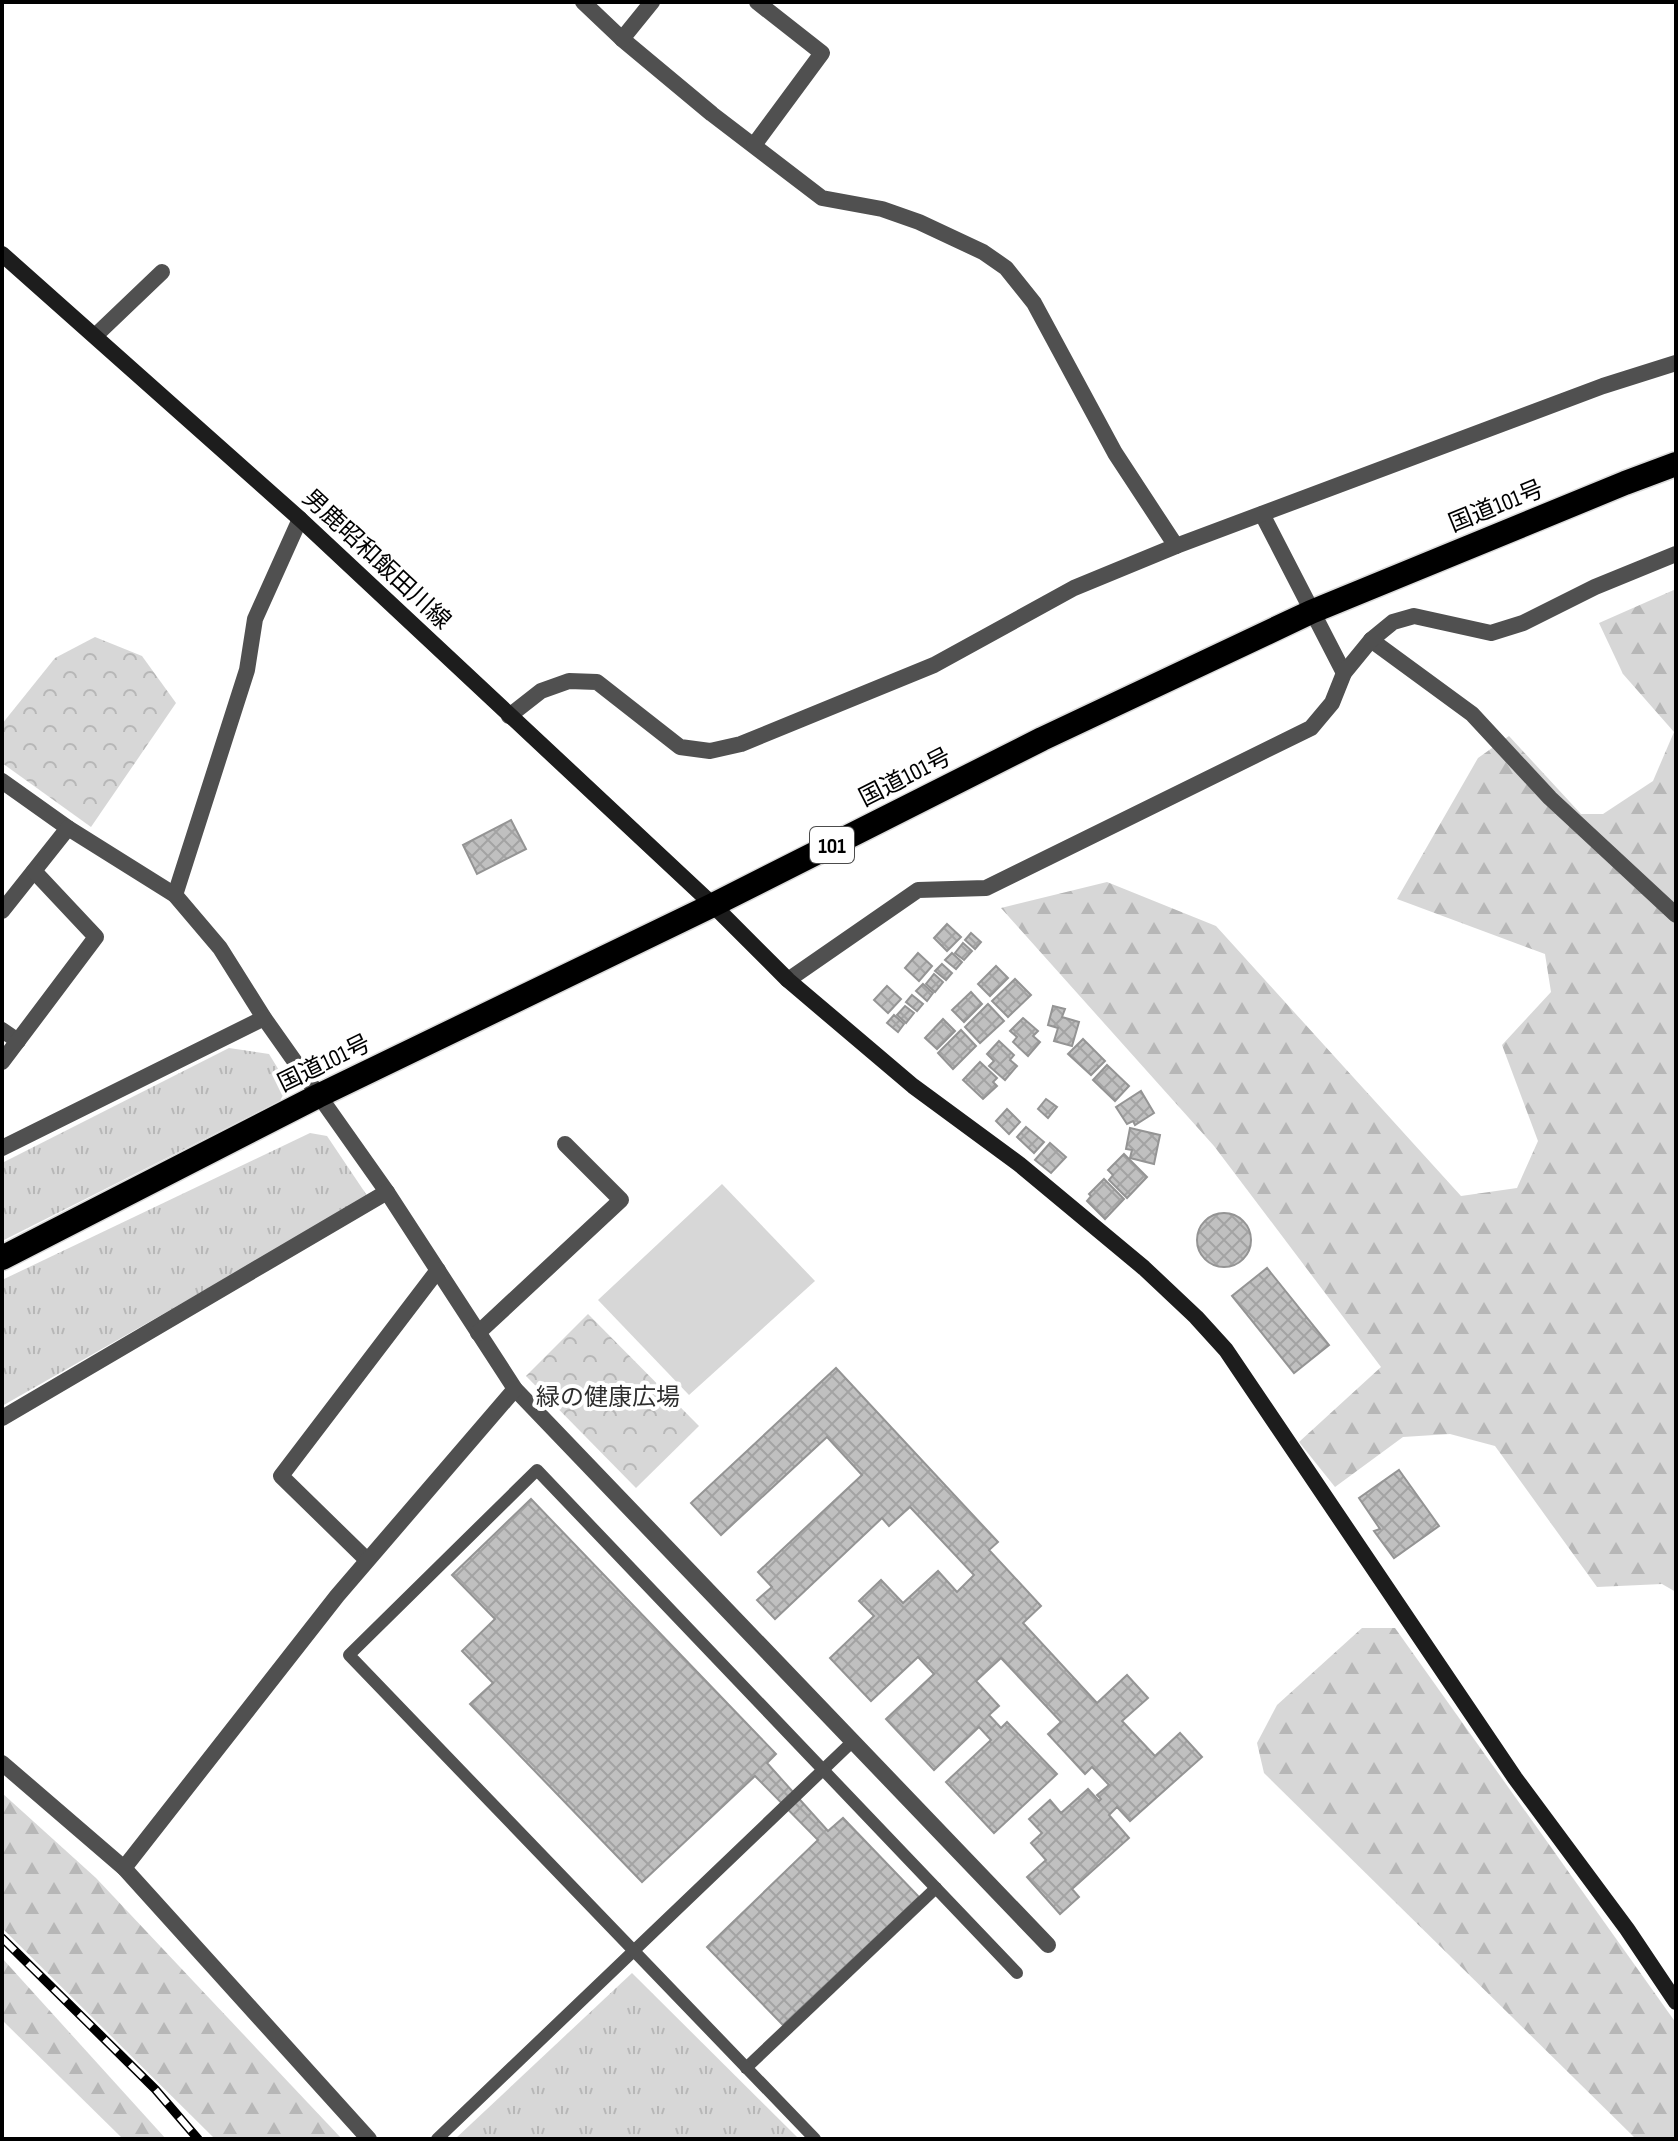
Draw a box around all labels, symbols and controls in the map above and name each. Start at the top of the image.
street label: 国道101号 [1445,474,1548,539]
street label: 男鹿昭和飯田川線 [297,483,457,635]
street label: 国道101号 [854,742,956,813]
road number: 101 [810,827,854,863]
street label: 国道101号 [273,1029,375,1098]
park label: 緑の健康広場 [536,1383,680,1412]

